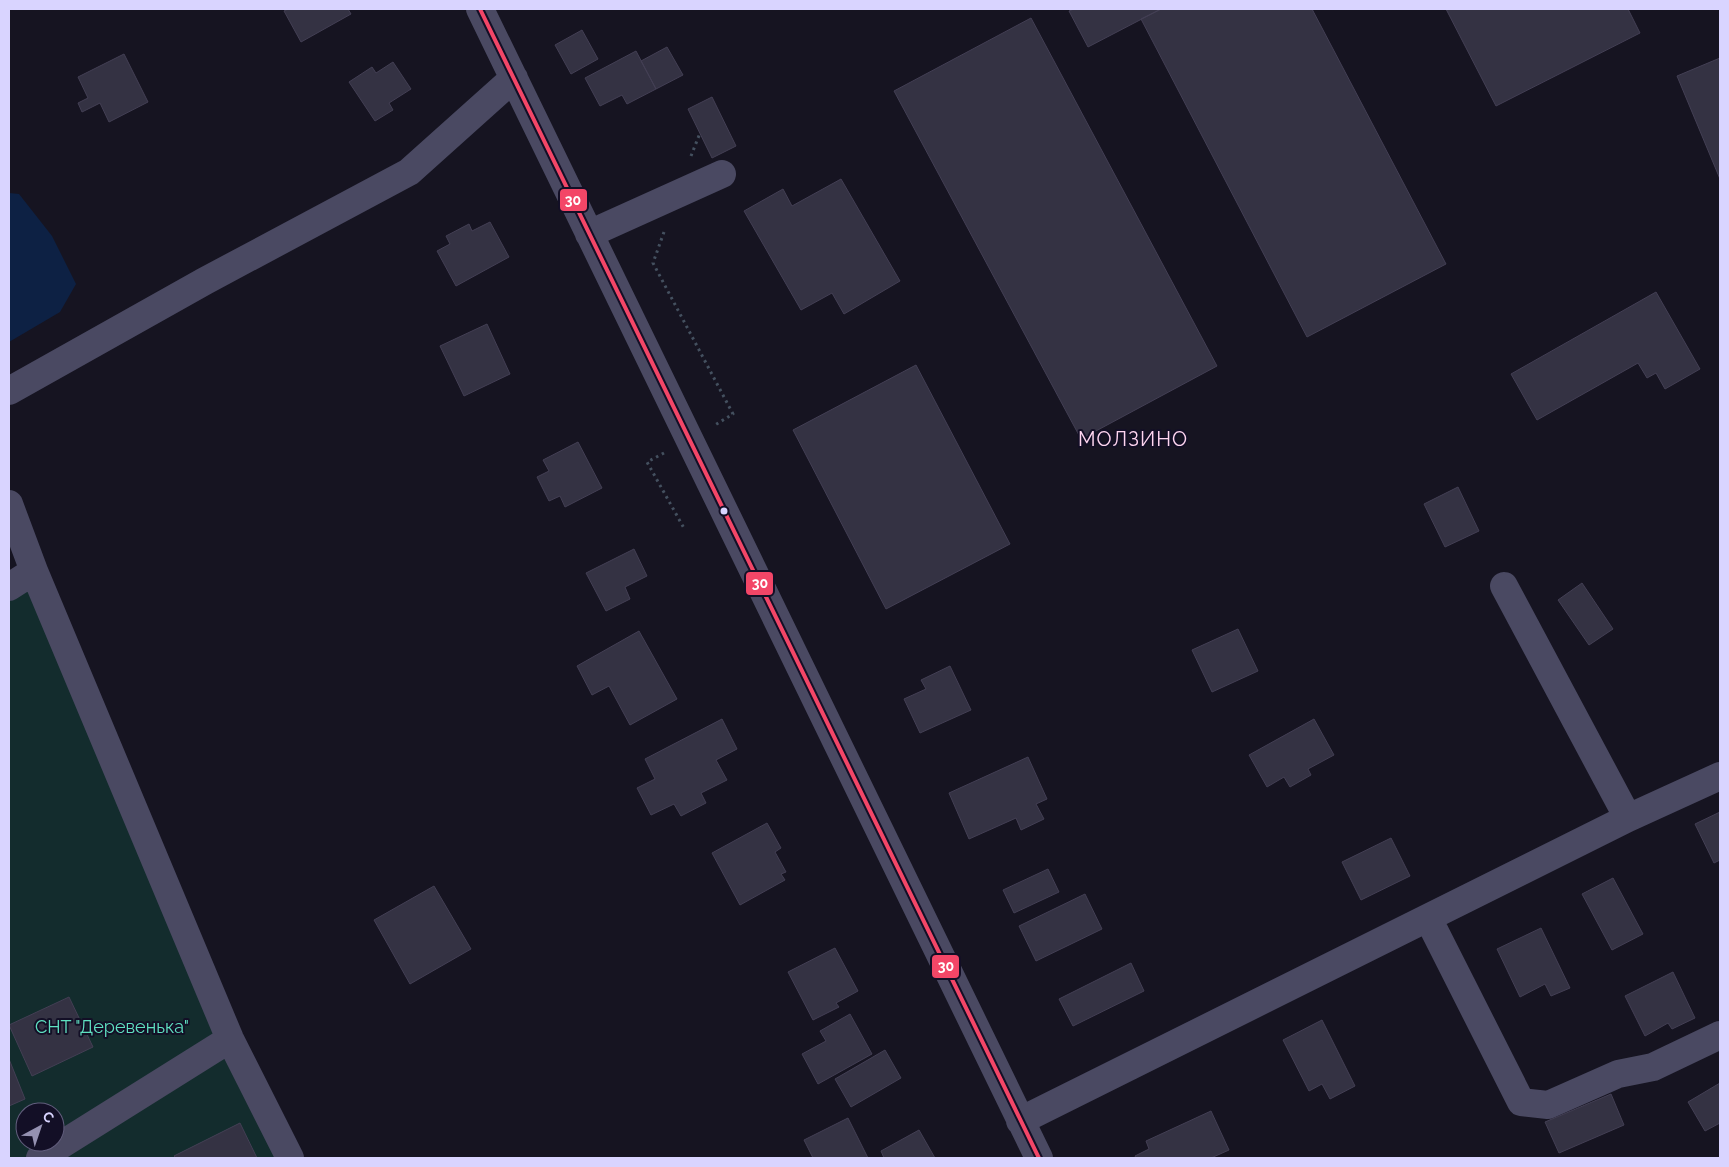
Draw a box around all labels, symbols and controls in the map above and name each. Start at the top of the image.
line badge: 30 [559,188,588,212]
text: 30 [565,192,581,208]
district label: МОЛЗИНО [1078,427,1188,451]
unlabelled marker [719,506,729,516]
line badge: 30 [745,571,774,596]
text: 30 [752,575,768,591]
line badge: 30 [931,954,960,979]
text: 30 [938,958,954,974]
park label: СНТ "Деревенька" [35,1016,189,1037]
north arrow [15,1102,65,1152]
text: С [40,1108,57,1127]

